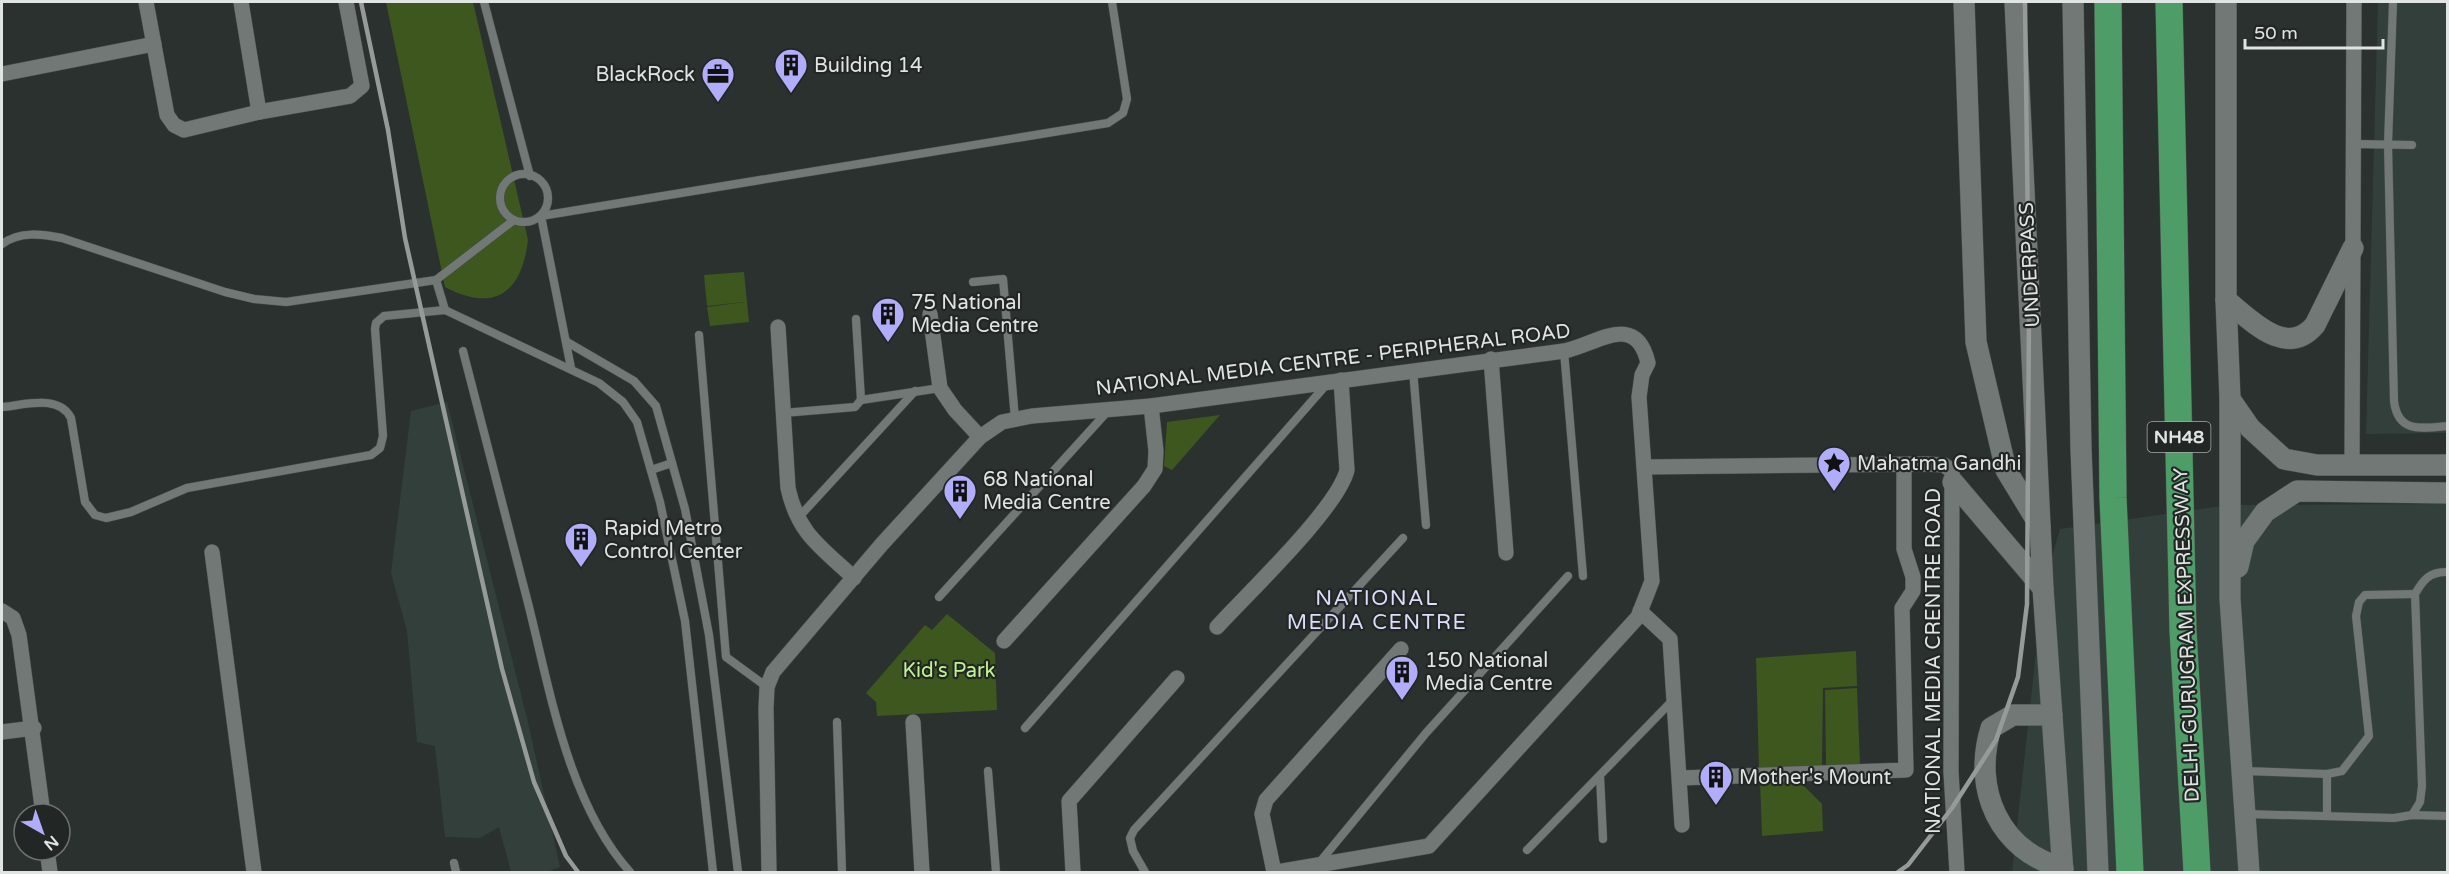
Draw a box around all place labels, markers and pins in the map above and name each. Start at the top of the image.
building icon: Building 14 [773,47,809,94]
place label: Building 14 [814,54,923,78]
office icon: BlackRock [700,56,736,103]
place label: BlackRock [596,63,695,87]
place label: 75 National Media Centre [911,291,1039,338]
building icon: 75 National Media Centre [870,296,906,343]
place icon: Mahatma Gandhi [1816,445,1852,492]
place label: Mahatma Gandhi [1857,452,2022,476]
place label: 68 National Media Centre [983,468,1111,515]
building icon: 68 National Media Centre [942,473,978,520]
place label: Rapid Metro Control Center [604,517,743,564]
building icon: Rapid Metro Control Center [563,521,599,568]
place label: 150 National Media Centre [1425,649,1553,696]
building icon: 150 National Media Centre [1384,654,1420,701]
building icon: Mother's Mount [1698,759,1734,806]
place label: Mother's Mount [1739,766,1891,790]

